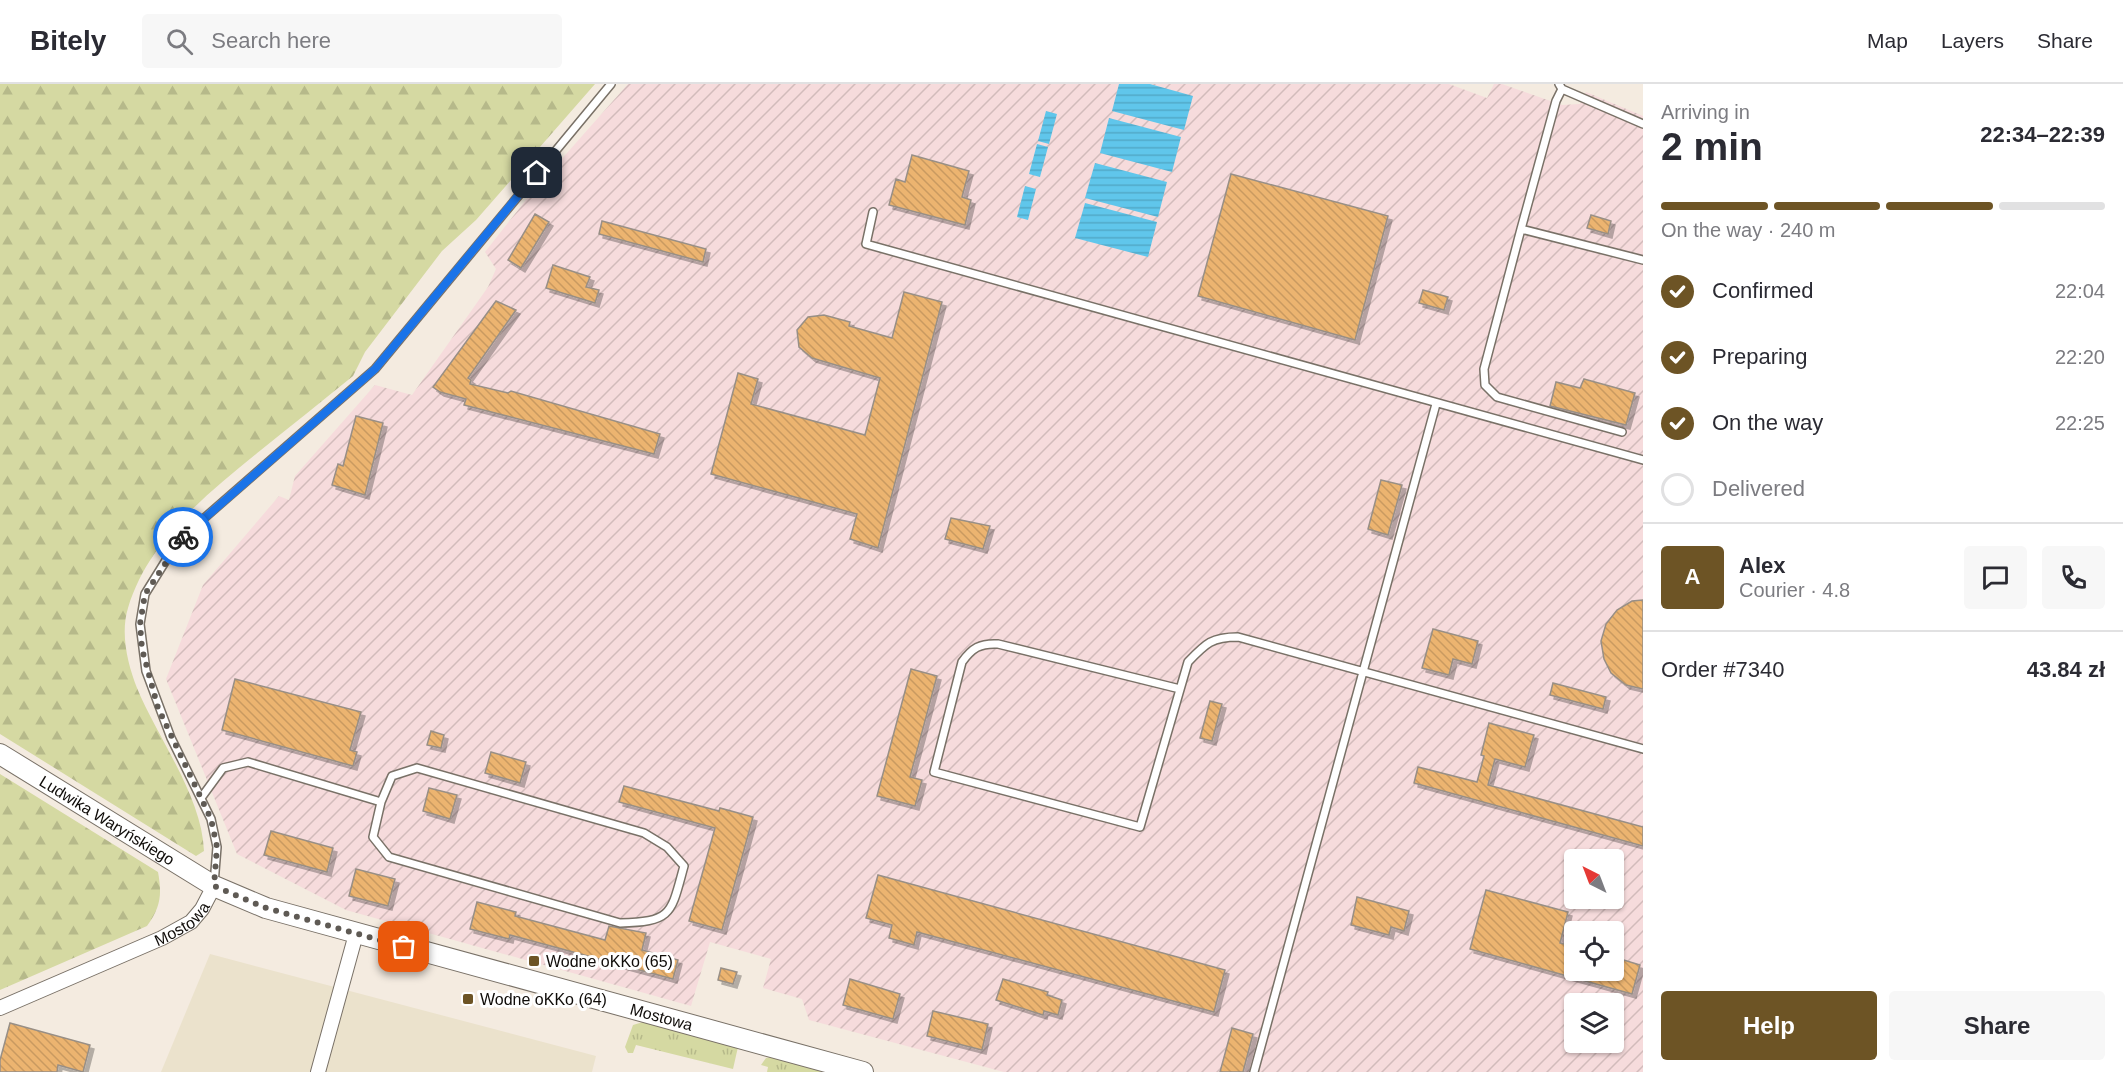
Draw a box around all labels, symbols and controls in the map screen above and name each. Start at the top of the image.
search box [142,14,562,68]
text: Bitely [30,25,106,56]
icon: search [163,25,196,58]
text: Search here [211,28,331,53]
text: Map [1867,29,1908,52]
text: Layers [1941,29,2004,52]
text: Share [2037,29,2093,52]
text: Arriving in [1661,101,1750,123]
text: 22:34–22:39 [1980,122,2105,147]
text: 2 min [1661,125,1763,168]
pin [511,147,562,198]
icon: home [520,156,553,189]
text: On the way · 240 m [1661,219,1836,241]
icon: check [1661,275,1694,308]
text: Confirmed [1712,278,1813,303]
text: 22:04 [2055,280,2105,302]
icon: check [1661,341,1694,374]
text: Preparing [1712,344,1807,369]
text: 22:20 [2055,346,2105,368]
icon: check [1661,407,1694,440]
text: On the way [1712,410,1823,435]
text: 22:25 [2055,412,2105,434]
text: Delivered [1712,476,1805,501]
courier [153,507,213,567]
icon: bike [167,521,200,554]
button: chat [1964,546,2027,609]
button: phone [2042,546,2105,609]
text: Alex [1739,553,1785,578]
text: A [1685,564,1700,589]
text: Courier · 4.8 [1739,579,1850,601]
text: Order #7340 [1661,657,1785,682]
text: 43.84 zł [2027,657,2105,682]
street label: Ludwika Waryńskiego [37,772,178,868]
north arrow [1564,849,1624,909]
map controls [1564,849,1624,1053]
street label: Mostowa [152,899,213,949]
pin [378,921,429,972]
button: locate [1564,921,1624,981]
icon: bag [387,930,420,963]
place label: Wodne oKKo (65) [546,953,673,970]
marker: Wodne oKKo (65) [527,954,541,968]
place label: Wodne oKKo (64) [480,991,607,1008]
button: Help [1661,991,1877,1060]
button: Share [1889,991,2105,1060]
marker: Wodne oKKo (64) [461,992,475,1006]
button: layers [1564,993,1624,1053]
street label: Mostowa [628,1000,695,1033]

